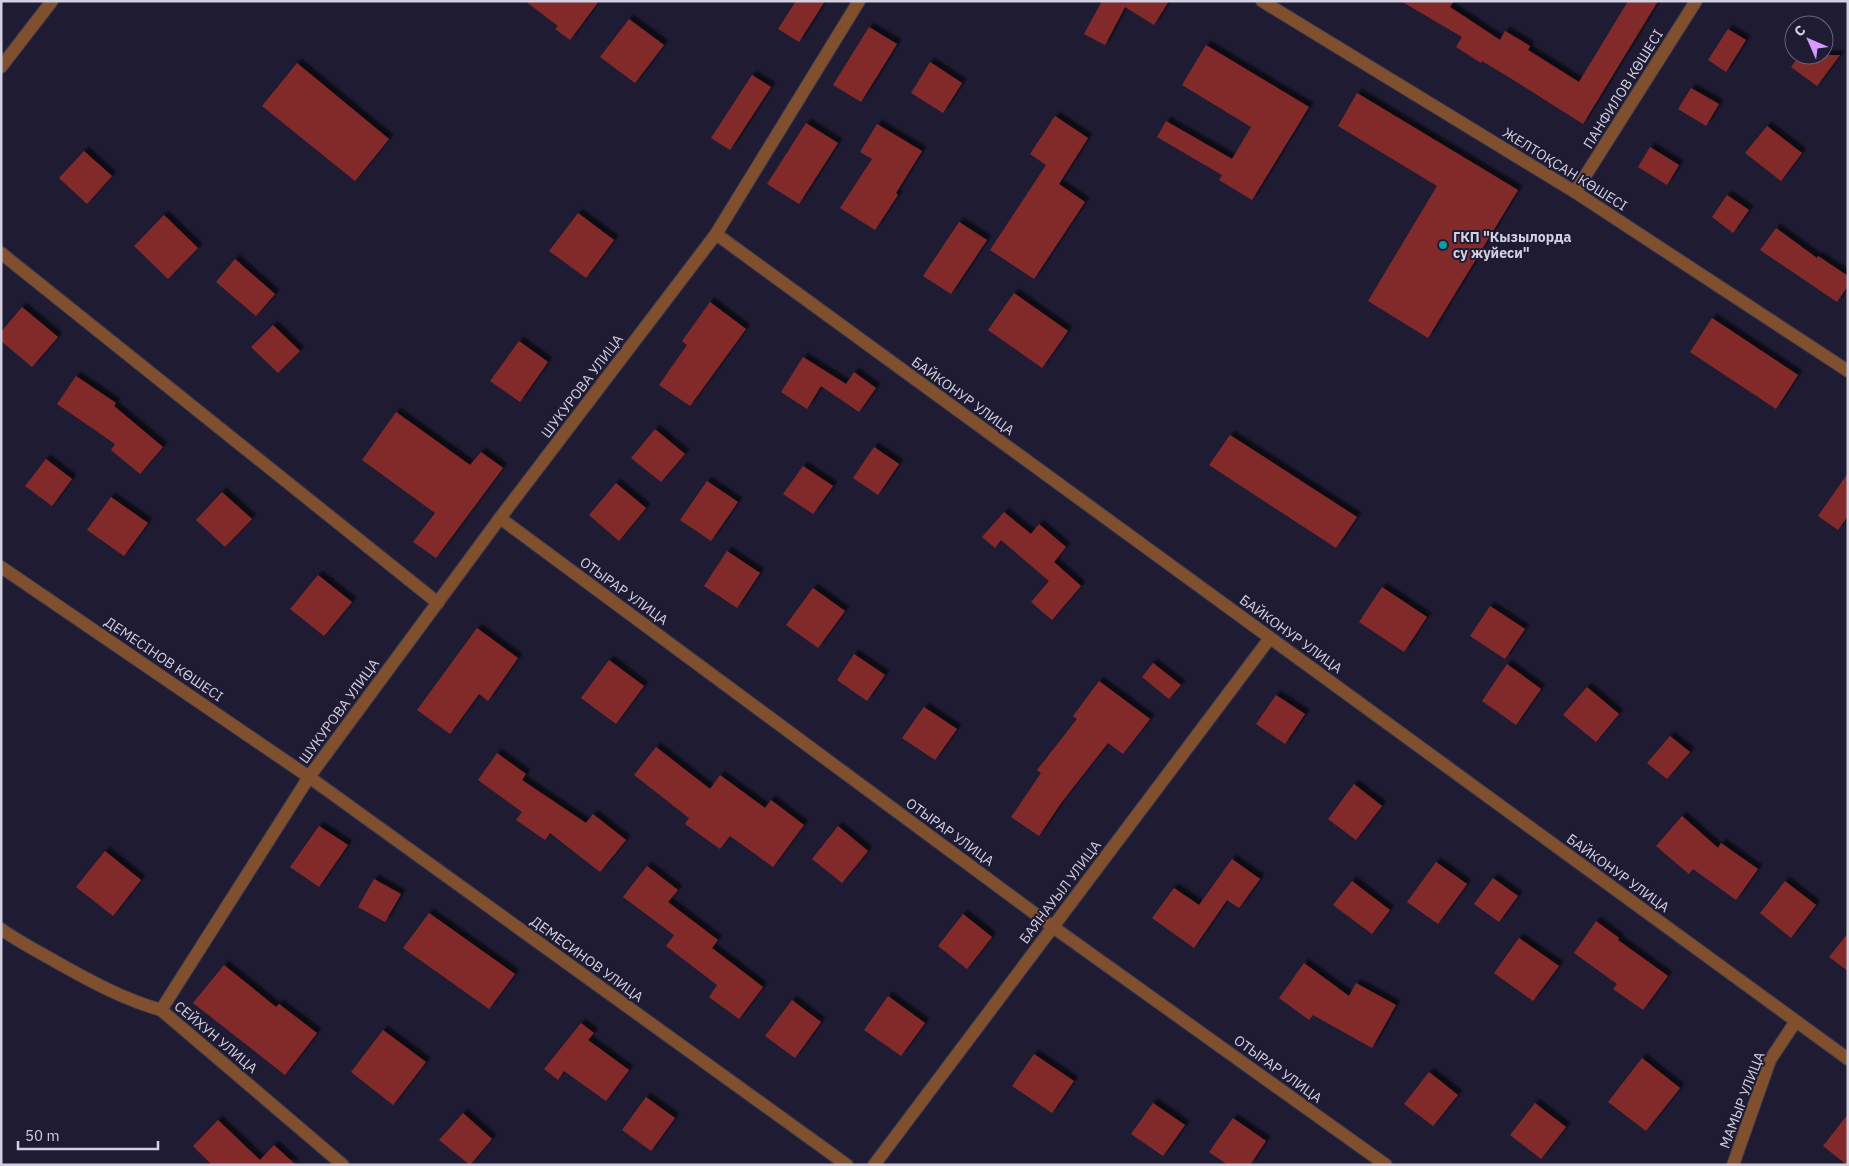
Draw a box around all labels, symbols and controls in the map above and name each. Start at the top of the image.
north arrow [1784,15,1834,65]
text: С [1790,21,1809,40]
street label: ПАНФИЛОВ КӨШЕСІ [1579,26,1667,152]
street label: ЖЕЛТОҚСАН КӨШЕСІ [1499,123,1631,215]
place label: ГКП "Кызылорда су жуйеси" [1453,228,1571,262]
marker: ГКП "Кызылорда су жуйеси" [1437,239,1449,251]
street label: ШУКУРОВА УЛИЦА [537,331,627,441]
street label: БАЙКОНУР УЛИЦА [908,352,1019,439]
street label: ОТЫРАР УЛИЦА [576,553,672,629]
street label: БАЙКОНУР УЛИЦА [1236,590,1347,677]
street label: ДЕМЕСІНОВ КӨШЕСІ [101,613,227,705]
street label: ШУКУРОВА УЛИЦА [295,655,383,767]
street label: ОТЫРАР УЛИЦА [902,794,998,870]
street label: БАЙКОНУР УЛИЦА [1563,829,1674,916]
street label: БАЯНАУЫЛ УЛИЦА [1015,837,1105,947]
street label: ДЕМЕСИНОВ УЛИЦА [527,912,647,1006]
street label: СЕЙХУН УЛИЦА [171,996,262,1077]
street label: ОТЫРАР УЛИЦА [1230,1031,1326,1107]
street label: МАМЫР УЛИЦА [1715,1049,1769,1151]
scale bar [18,1118,158,1150]
text: 50 m [25,1126,60,1145]

